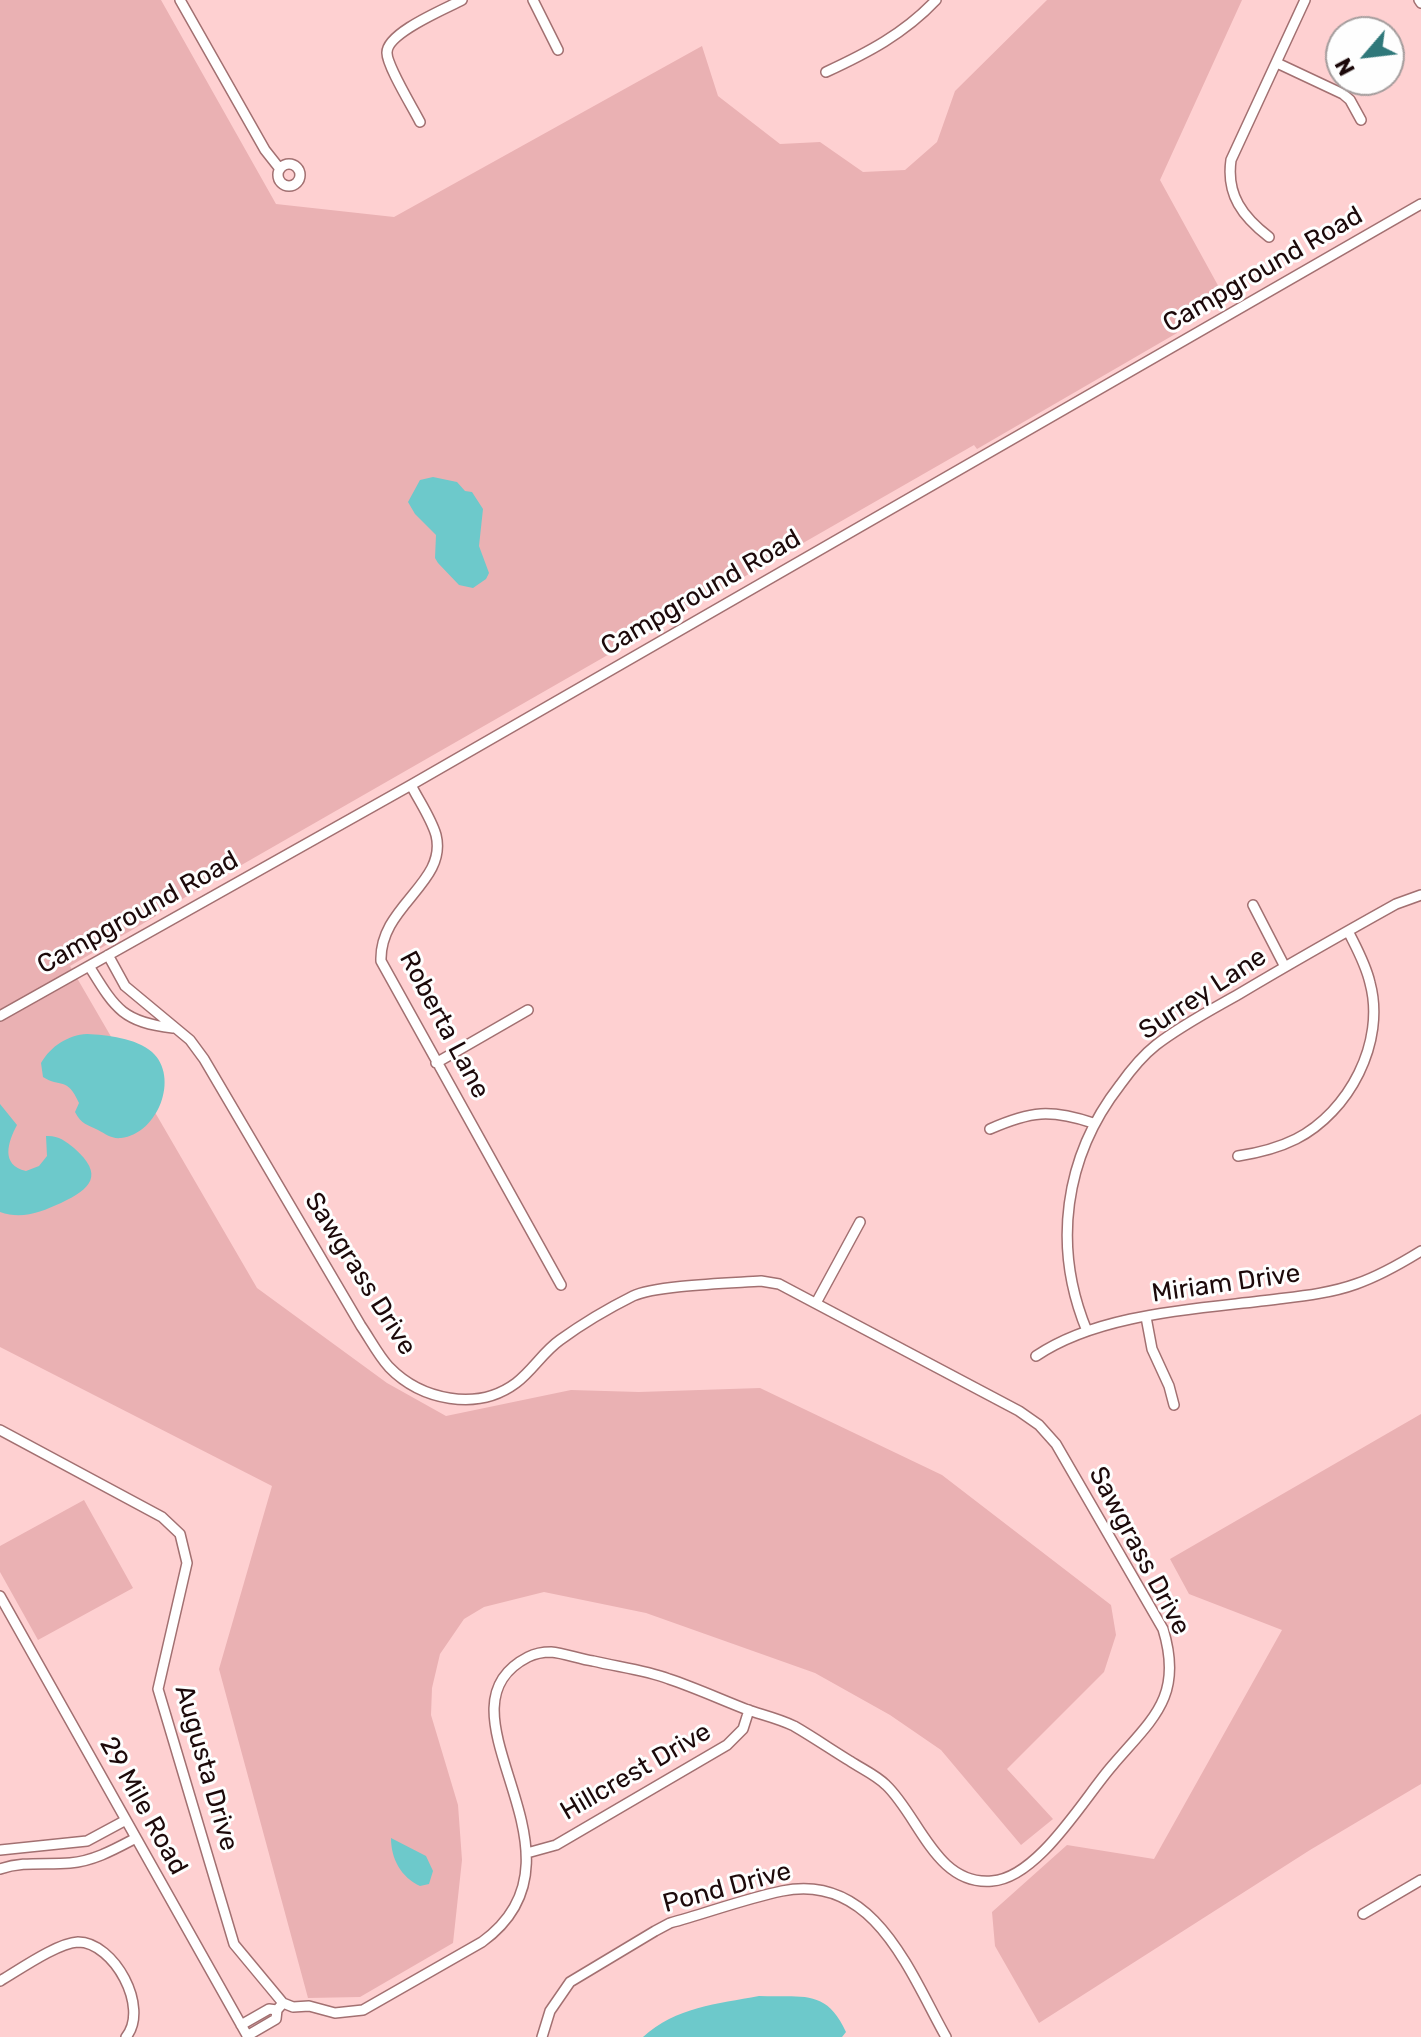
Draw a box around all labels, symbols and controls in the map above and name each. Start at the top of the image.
north arrow [1325,16,1405,96]
text: N [1330,53,1361,80]
street label: Campground Road [1158,200,1368,340]
street label: Campground Road [596,523,806,663]
street label: Campground Road [32,845,244,981]
street label: Surrey Lane [1134,941,1272,1047]
street label: Roberta Lane [392,946,496,1104]
street label: Sawgrass Drive [297,1187,423,1361]
street label: Miriam Drive [1150,1258,1302,1310]
street label: Sawgrass Drive [1082,1462,1196,1640]
street label: Augusta Drive [167,1682,245,1854]
street label: Hillcrest Drive [555,1716,717,1828]
street label: 29 Mile Road [92,1732,194,1880]
street label: Pond Drive [659,1856,795,1920]

